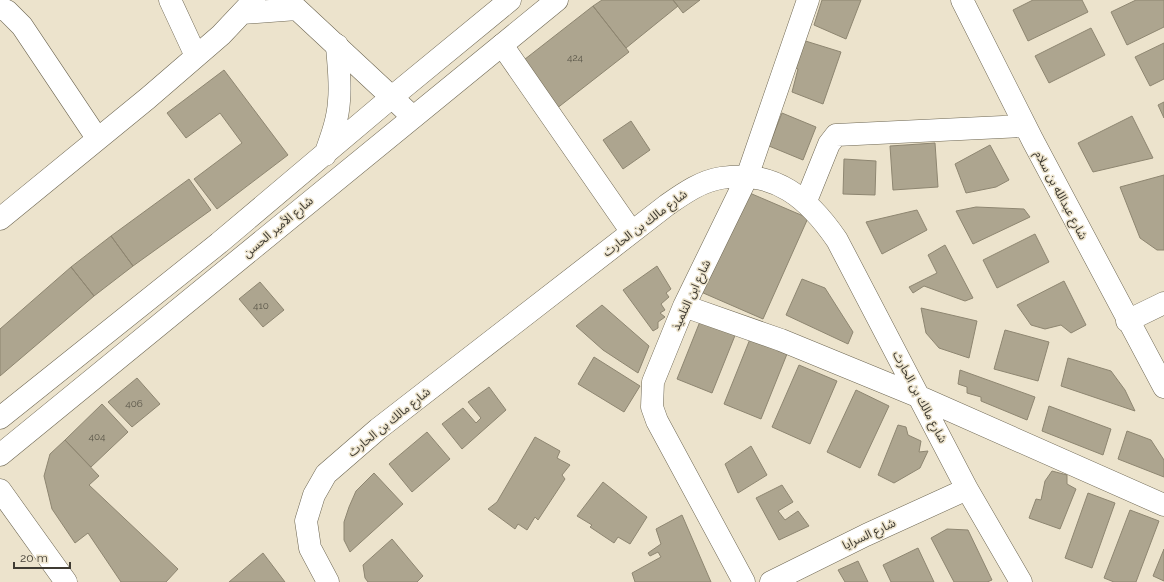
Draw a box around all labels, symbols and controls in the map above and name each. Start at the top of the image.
house number: 424 [567,52,584,63]
street label: شارع عبدالله بن سلام [1030,148,1090,243]
street label: شارع مالك بن الحارث [600,187,691,261]
street label: شارع الأمير الحسن [240,194,317,262]
street label: شارع ابن التلميذ [669,258,715,333]
house number: 410 [253,300,269,311]
street label: شارع مالك بن الحارث [888,349,950,446]
street label: شارع مالك بن الحارث [345,384,434,461]
house number: 406 [125,398,143,409]
house number: 404 [88,431,106,442]
street label: شارع السرايا [840,516,899,554]
scale bar [14,544,70,570]
text: 20 m [20,551,48,565]

